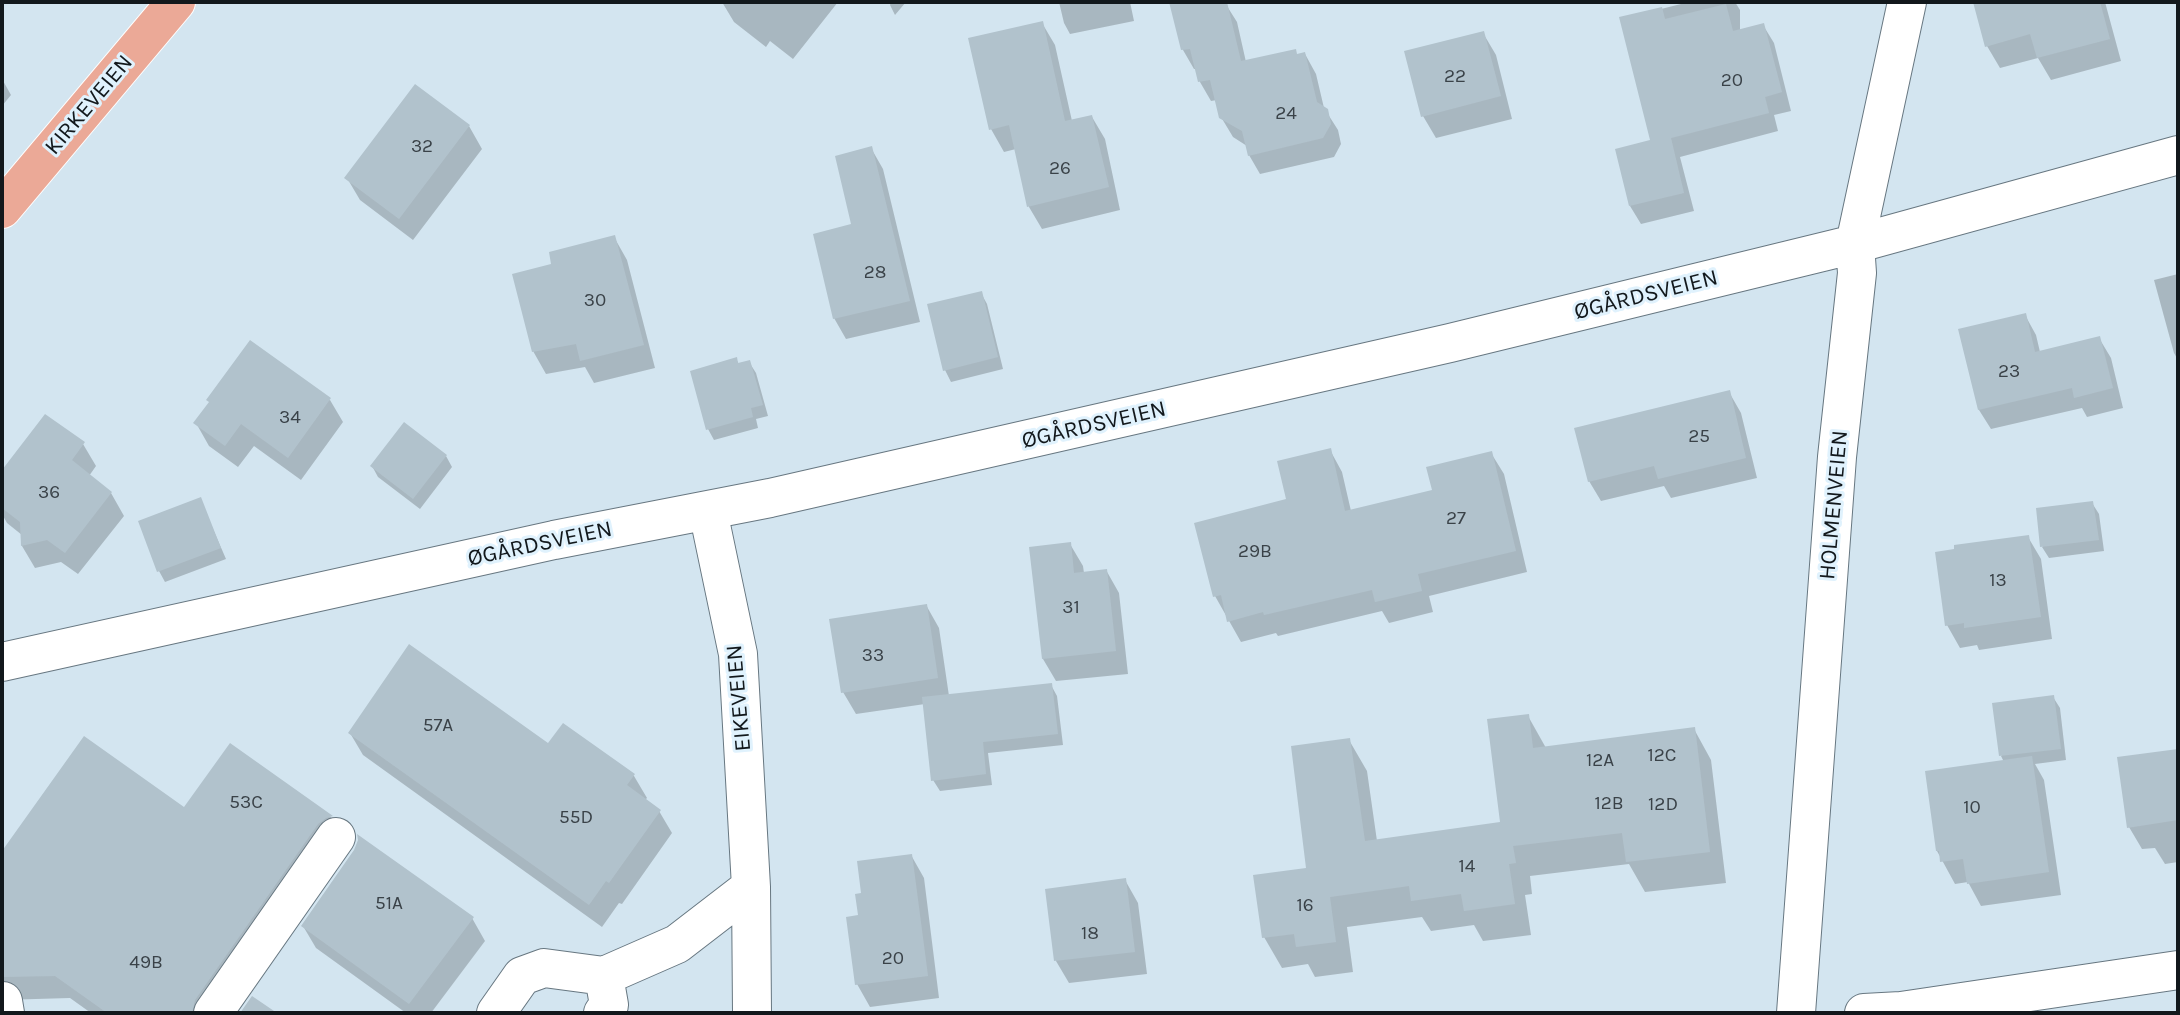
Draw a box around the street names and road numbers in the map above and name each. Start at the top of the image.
street label: KIRKEVEIEN [39,49,139,161]
street label: ØGÅRDSVEIEN [1571,264,1721,326]
street label: ØGÅRDSVEIEN [1019,395,1169,455]
street label: HOLMENVEIEN [1814,429,1854,581]
street label: ØGÅRDSVEIEN [465,515,615,573]
street label: EIKEVEIEN [721,643,757,753]

